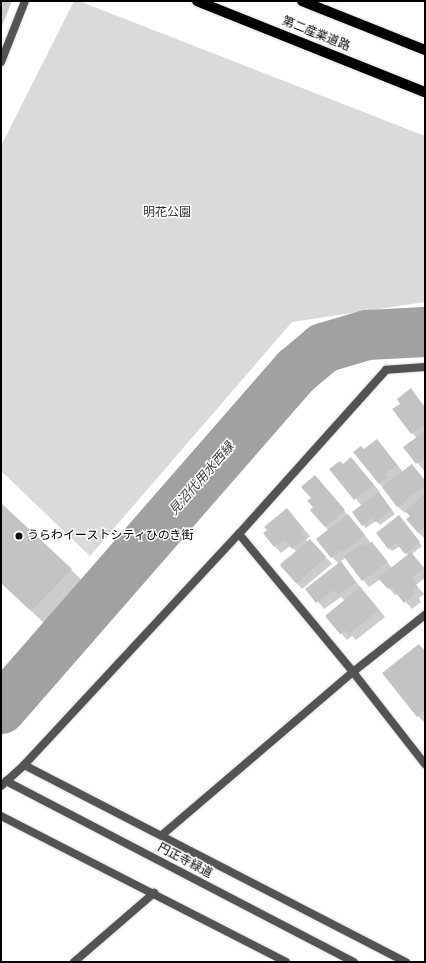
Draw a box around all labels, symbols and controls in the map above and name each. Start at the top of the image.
street label: 第二産業道路 [280,14,352,54]
park label: 明花公園 [143,206,191,220]
water label: 見沼代用水西縁 [166,440,238,518]
place label: うらわイーストシティひのき街 [27,529,195,543]
marker: うらわイーストシティひのき街 [14,531,24,541]
street label: 円正寺緑道 [155,841,215,881]

